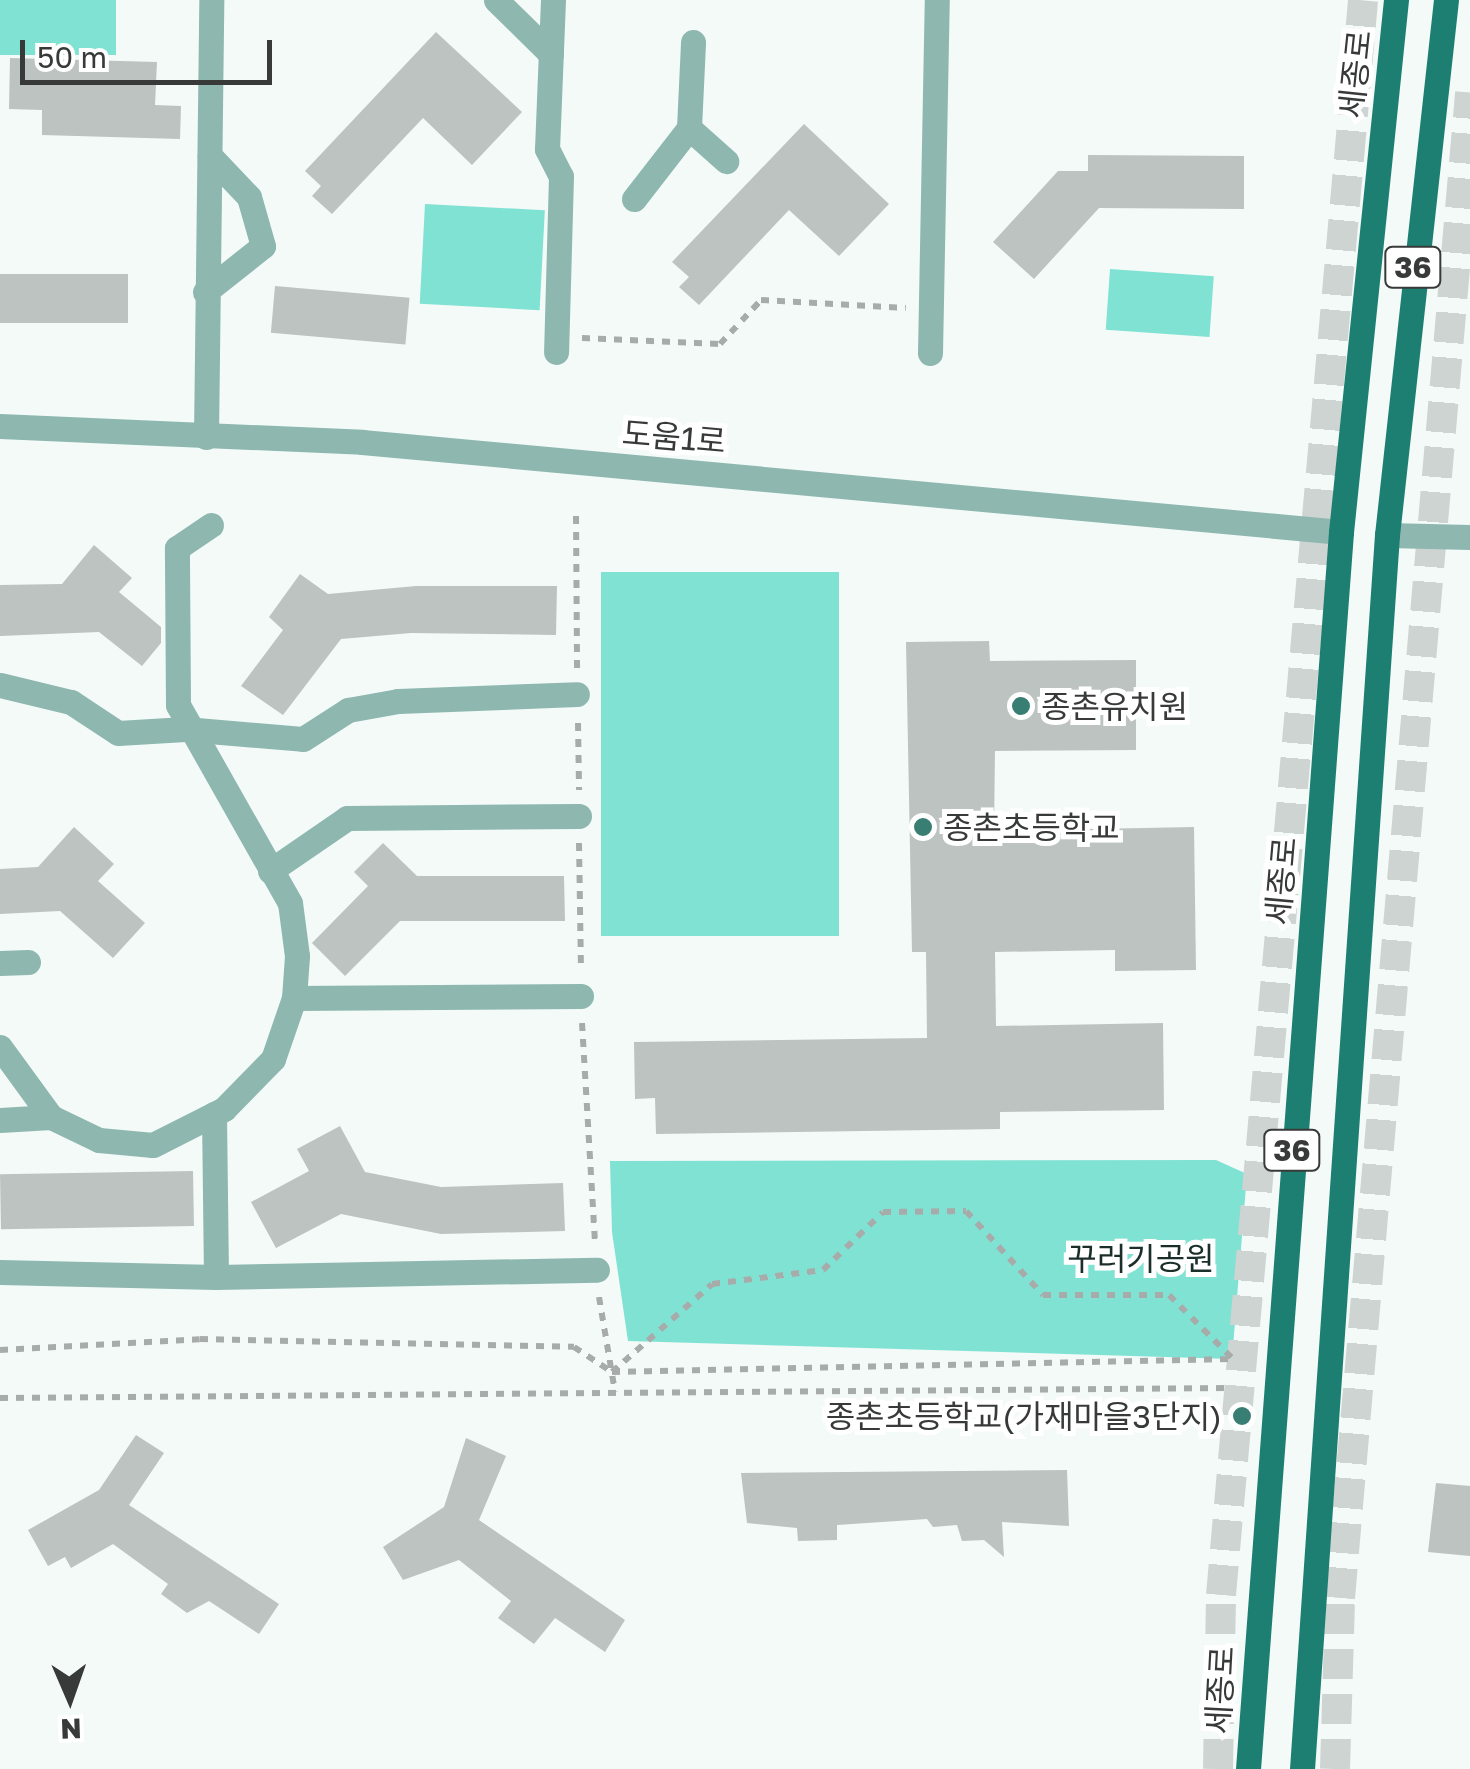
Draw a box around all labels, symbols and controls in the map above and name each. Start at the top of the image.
scale bar [25,20,278,82]
street label: 세종로 [1331,28,1379,120]
text: 50 m [37,39,107,75]
road number: 36 [1383,242,1443,292]
street label: 도움1로 [621,413,727,461]
place label: 종촌유치원 [1041,687,1188,725]
marker: 종촌유치원 [1010,695,1032,717]
place label: 종촌초등학교 [943,808,1120,846]
marker: 종촌초등학교 [912,816,934,838]
street label: 세종로 [1258,835,1304,927]
road number: 36 [1262,1125,1322,1175]
park label: 꾸러기공원 [1067,1239,1215,1277]
place label: 종촌초등학교(가재마을3단지) [826,1397,1222,1435]
marker: 종촌초등학교(가재마을3단지) [1231,1405,1253,1427]
street label: 세종로 [1199,1645,1241,1735]
north arrow [20,1649,120,1749]
text: N [60,1713,82,1746]

